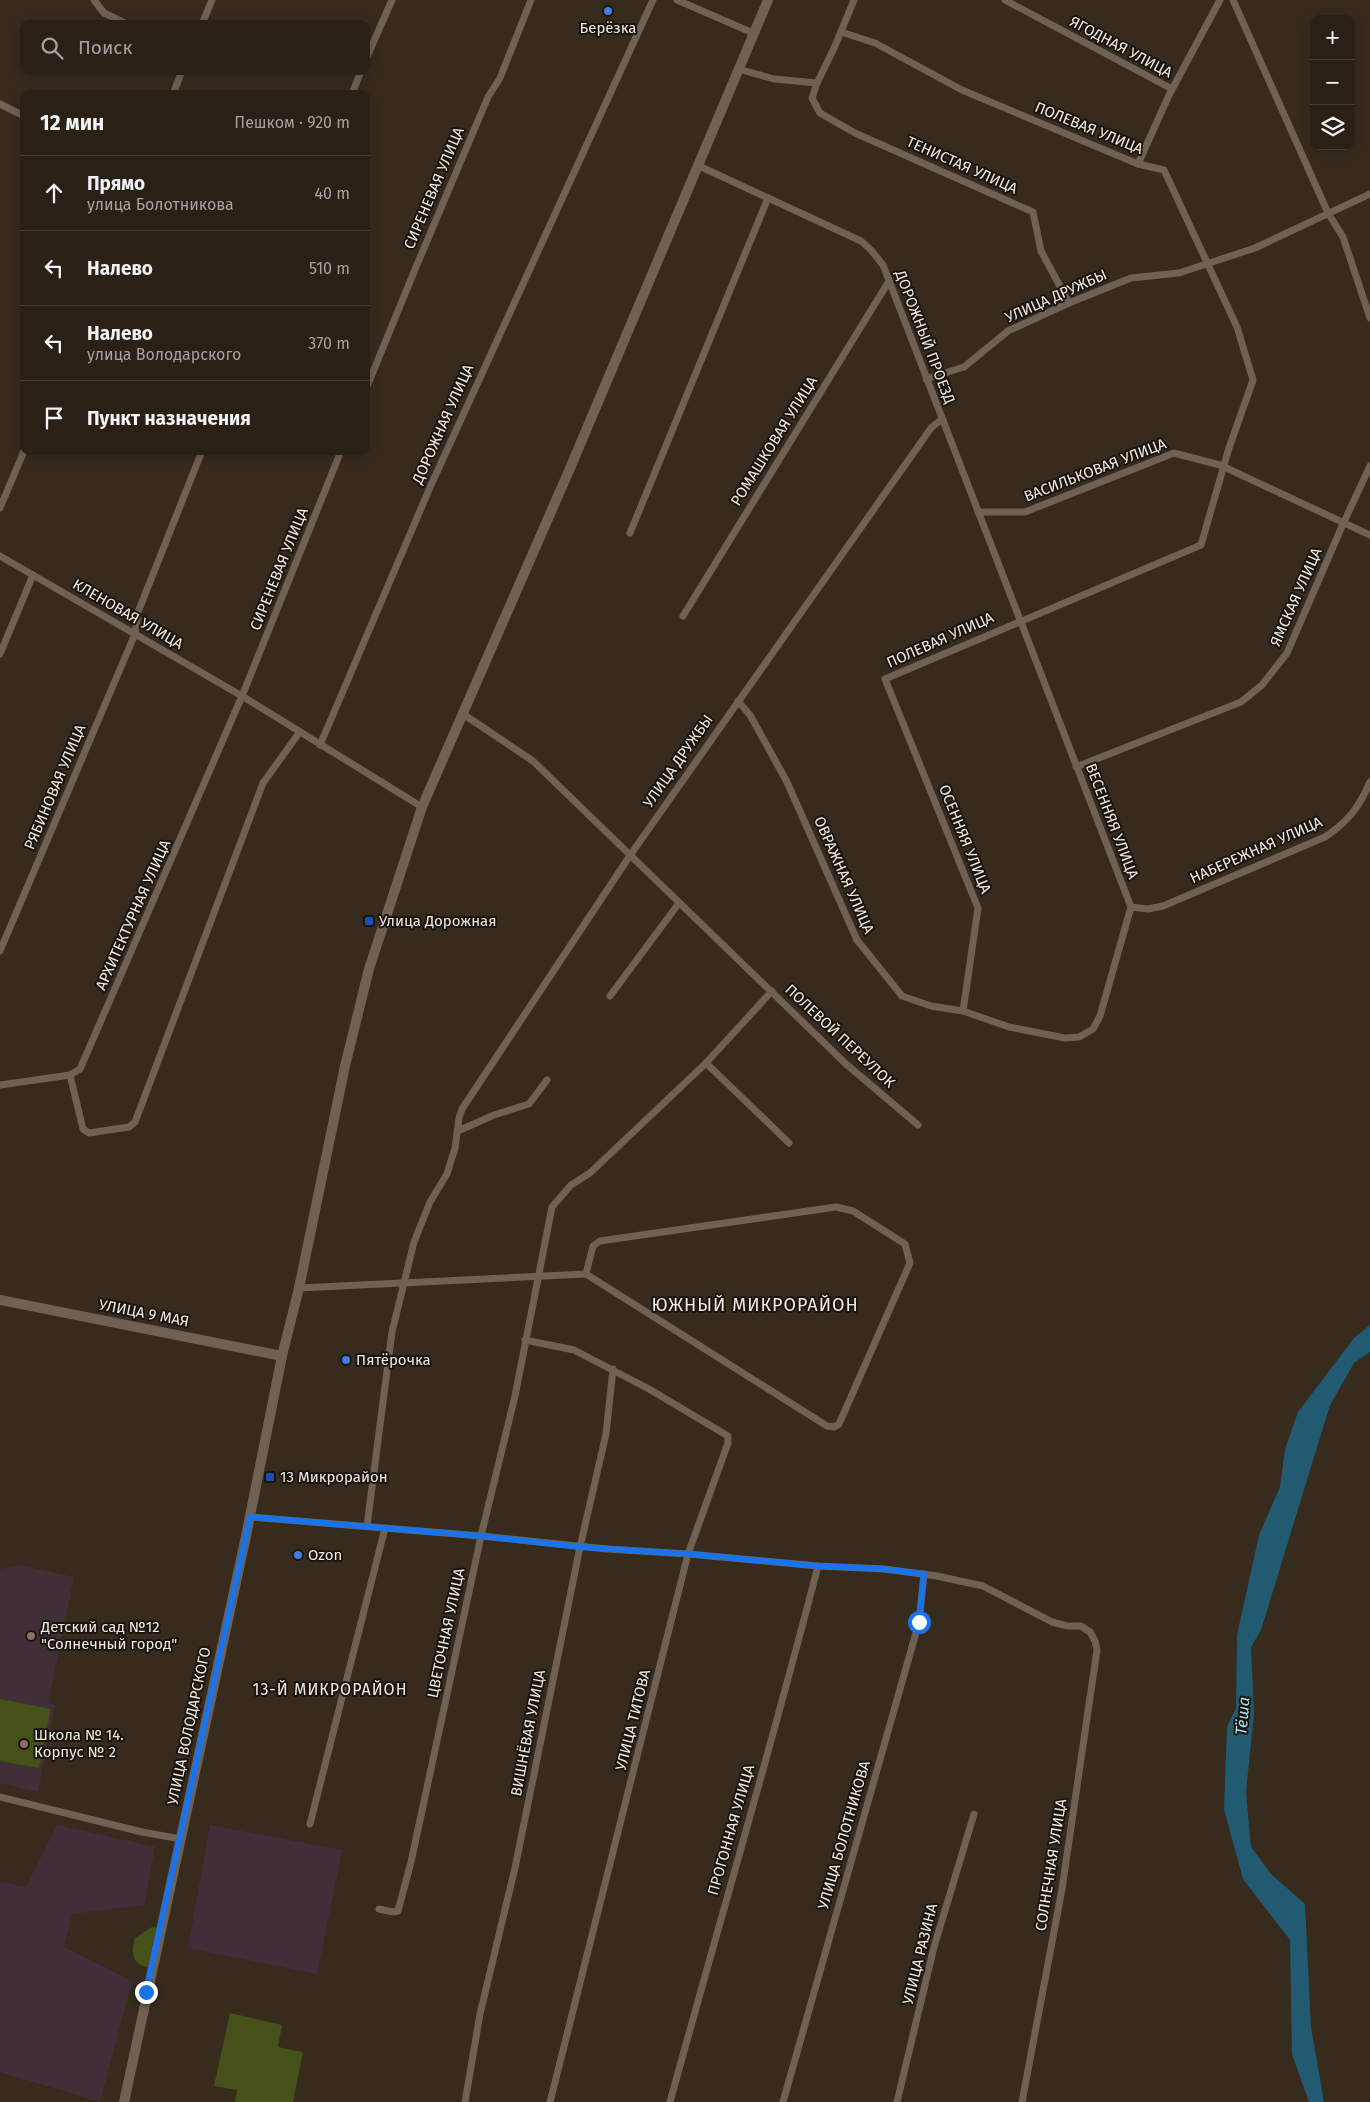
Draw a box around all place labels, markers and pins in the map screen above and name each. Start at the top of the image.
marker: Берёзка [602,5,614,17]
place label: Берёзка [580,19,636,37]
place label: Улица Дорожная [379,912,496,930]
marker: Улица Дорожная [363,915,375,927]
place label: Пятёрочка [356,1351,431,1369]
marker: Пятёрочка [340,1354,352,1366]
place label: 13 Микрорайон [280,1468,388,1486]
marker: 13 Микрорайон [264,1471,276,1483]
place label: Ozon [308,1546,342,1564]
marker: Ozon [292,1549,304,1561]
place label: Детский сад №12 "Солнечный город" [40,1618,177,1653]
marker: Детский сад №12 "Солнечный город" [25,1630,37,1642]
place label: Школа № 14. Корпус № 2 [34,1726,124,1761]
marker: Школа № 14. Корпус № 2 [18,1738,30,1750]

